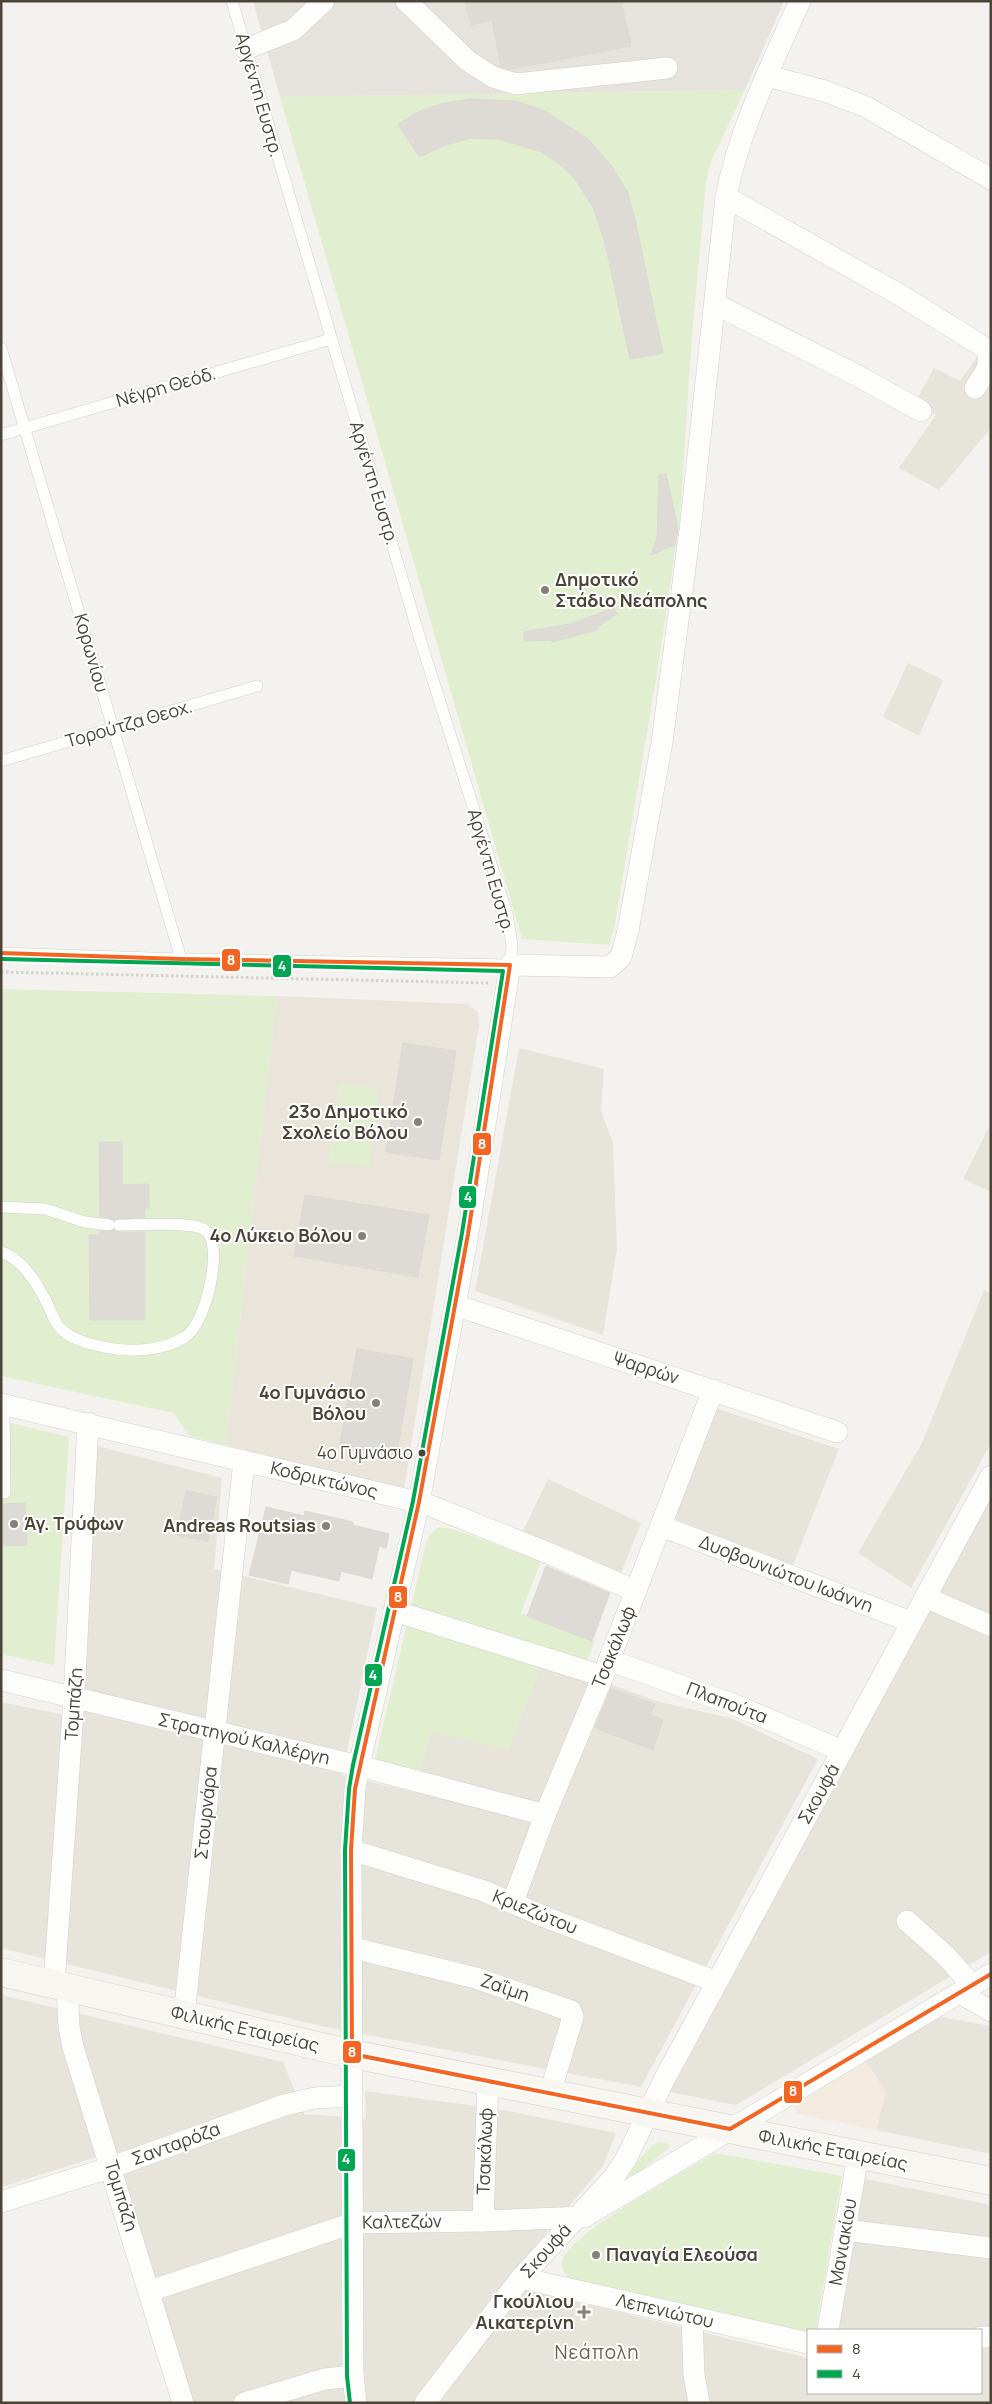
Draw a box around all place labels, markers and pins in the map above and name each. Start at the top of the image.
place label: Δημοτικό Στάδιο Νεάπολης [555,567,707,612]
marker: Δημοτικό Στάδιο Νεάπολης [539,584,551,596]
place label: 23ο Δημοτικό Σχολείο Βόλου [282,1099,408,1144]
marker: 23ο Δημοτικό Σχολείο Βόλου [412,1116,424,1128]
place label: 4ο Λύκειο Βόλου [209,1223,352,1247]
marker: 4ο Λύκειο Βόλου [356,1230,368,1242]
place label: 4ο Γυμνάσιο Βόλου [259,1380,366,1425]
marker: 4ο Γυμνάσιο Βόλου [370,1397,382,1409]
place label: 4ο Γυμνάσιο [317,1441,413,1464]
marker: 4ο Γυμνάσιο [417,1448,427,1458]
place label: Άγ. Τρύφων [24,1511,124,1535]
place label: Andreas Routsias [163,1513,316,1537]
marker: Άγ. Τρύφων [8,1518,20,1530]
marker: Andreas Routsias [320,1520,332,1532]
place label: Παναγία Ελεούσα [606,2242,758,2266]
marker: Παναγία Ελεούσα [590,2249,602,2261]
place label: Γκούλιου Αικατερίνη [476,2289,574,2334]
marker: Γκούλιου Αικατερίνη [578,2306,590,2318]

